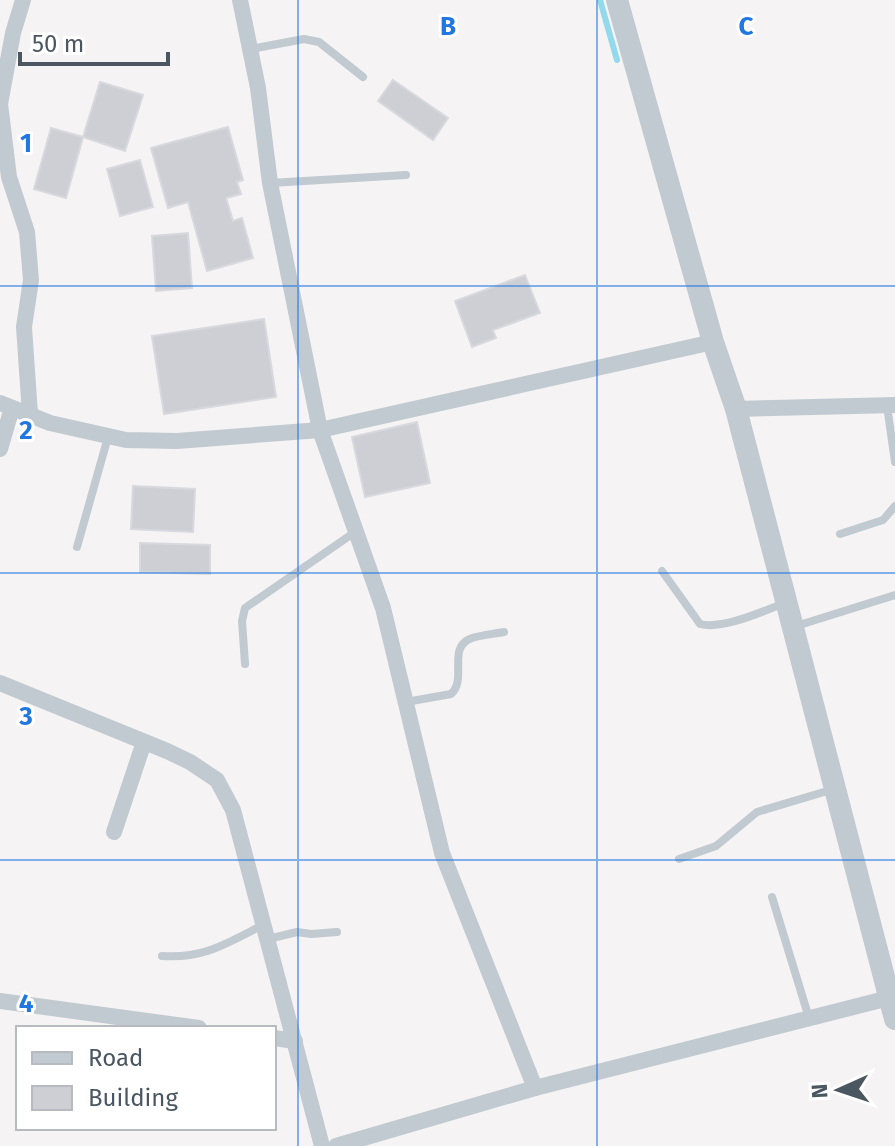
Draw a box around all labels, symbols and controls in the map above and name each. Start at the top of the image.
text: B [440,11,456,42]
text: C [739,11,754,42]
scale bar [20,16,168,66]
text: 50 m [32,30,84,58]
text: 1 [20,128,32,159]
text: 2 [19,415,33,446]
text: 3 [18,701,33,732]
text: 4 [19,988,34,1019]
legend [16,1026,276,1130]
text: Road [88,1044,143,1072]
north arrow [799,1050,879,1130]
text: N [806,1083,833,1099]
text: Building [88,1084,178,1112]

